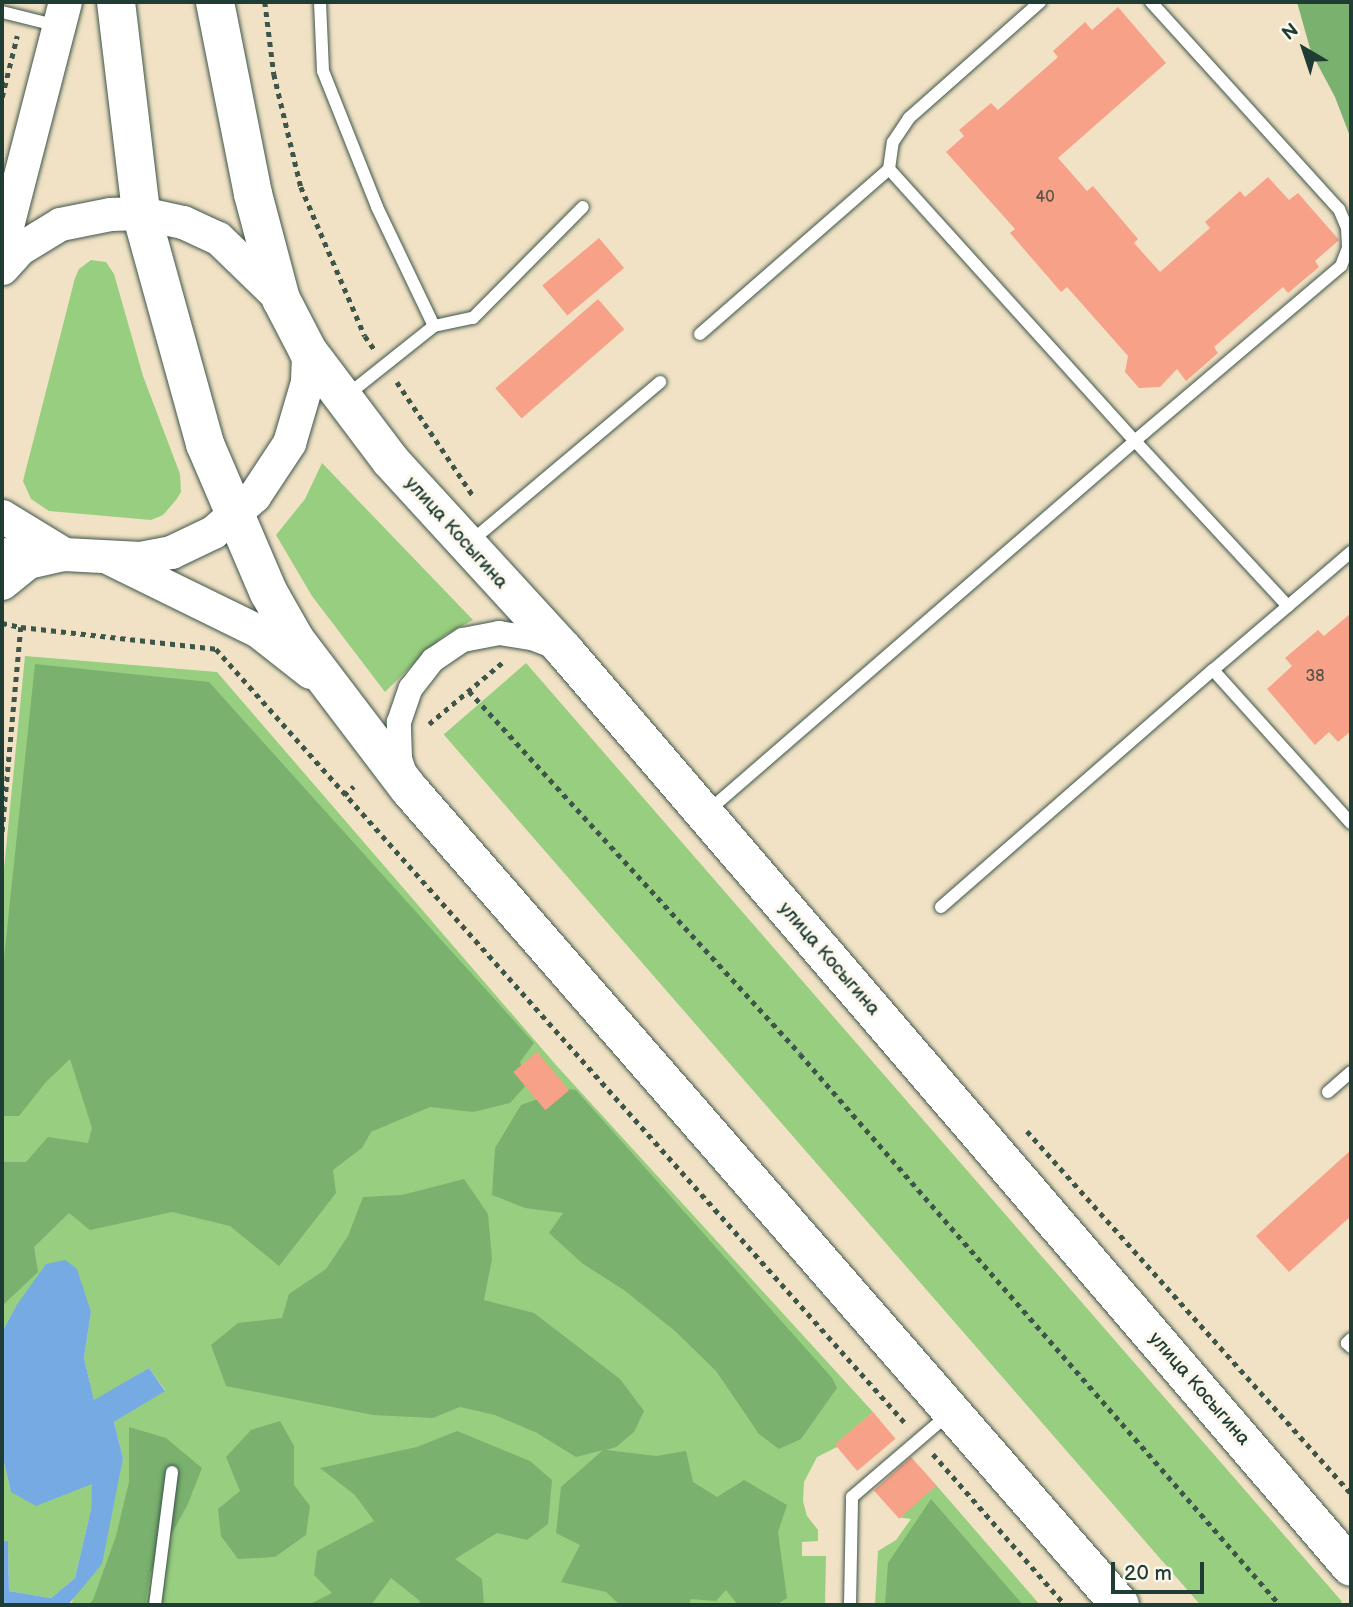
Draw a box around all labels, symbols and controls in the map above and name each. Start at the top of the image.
north arrow [1269,14,1339,84]
text: N [1278,19,1303,46]
house number: 40 [1035,188,1055,208]
street label: улица Косыгина [400,472,512,594]
house number: 38 [1305,667,1325,687]
street label: улица Косыгина [774,898,884,1020]
street label: улица Косыгина [1144,1328,1254,1450]
scale bar [1115,1548,1208,1592]
text: 20 m [1124,1561,1172,1586]

